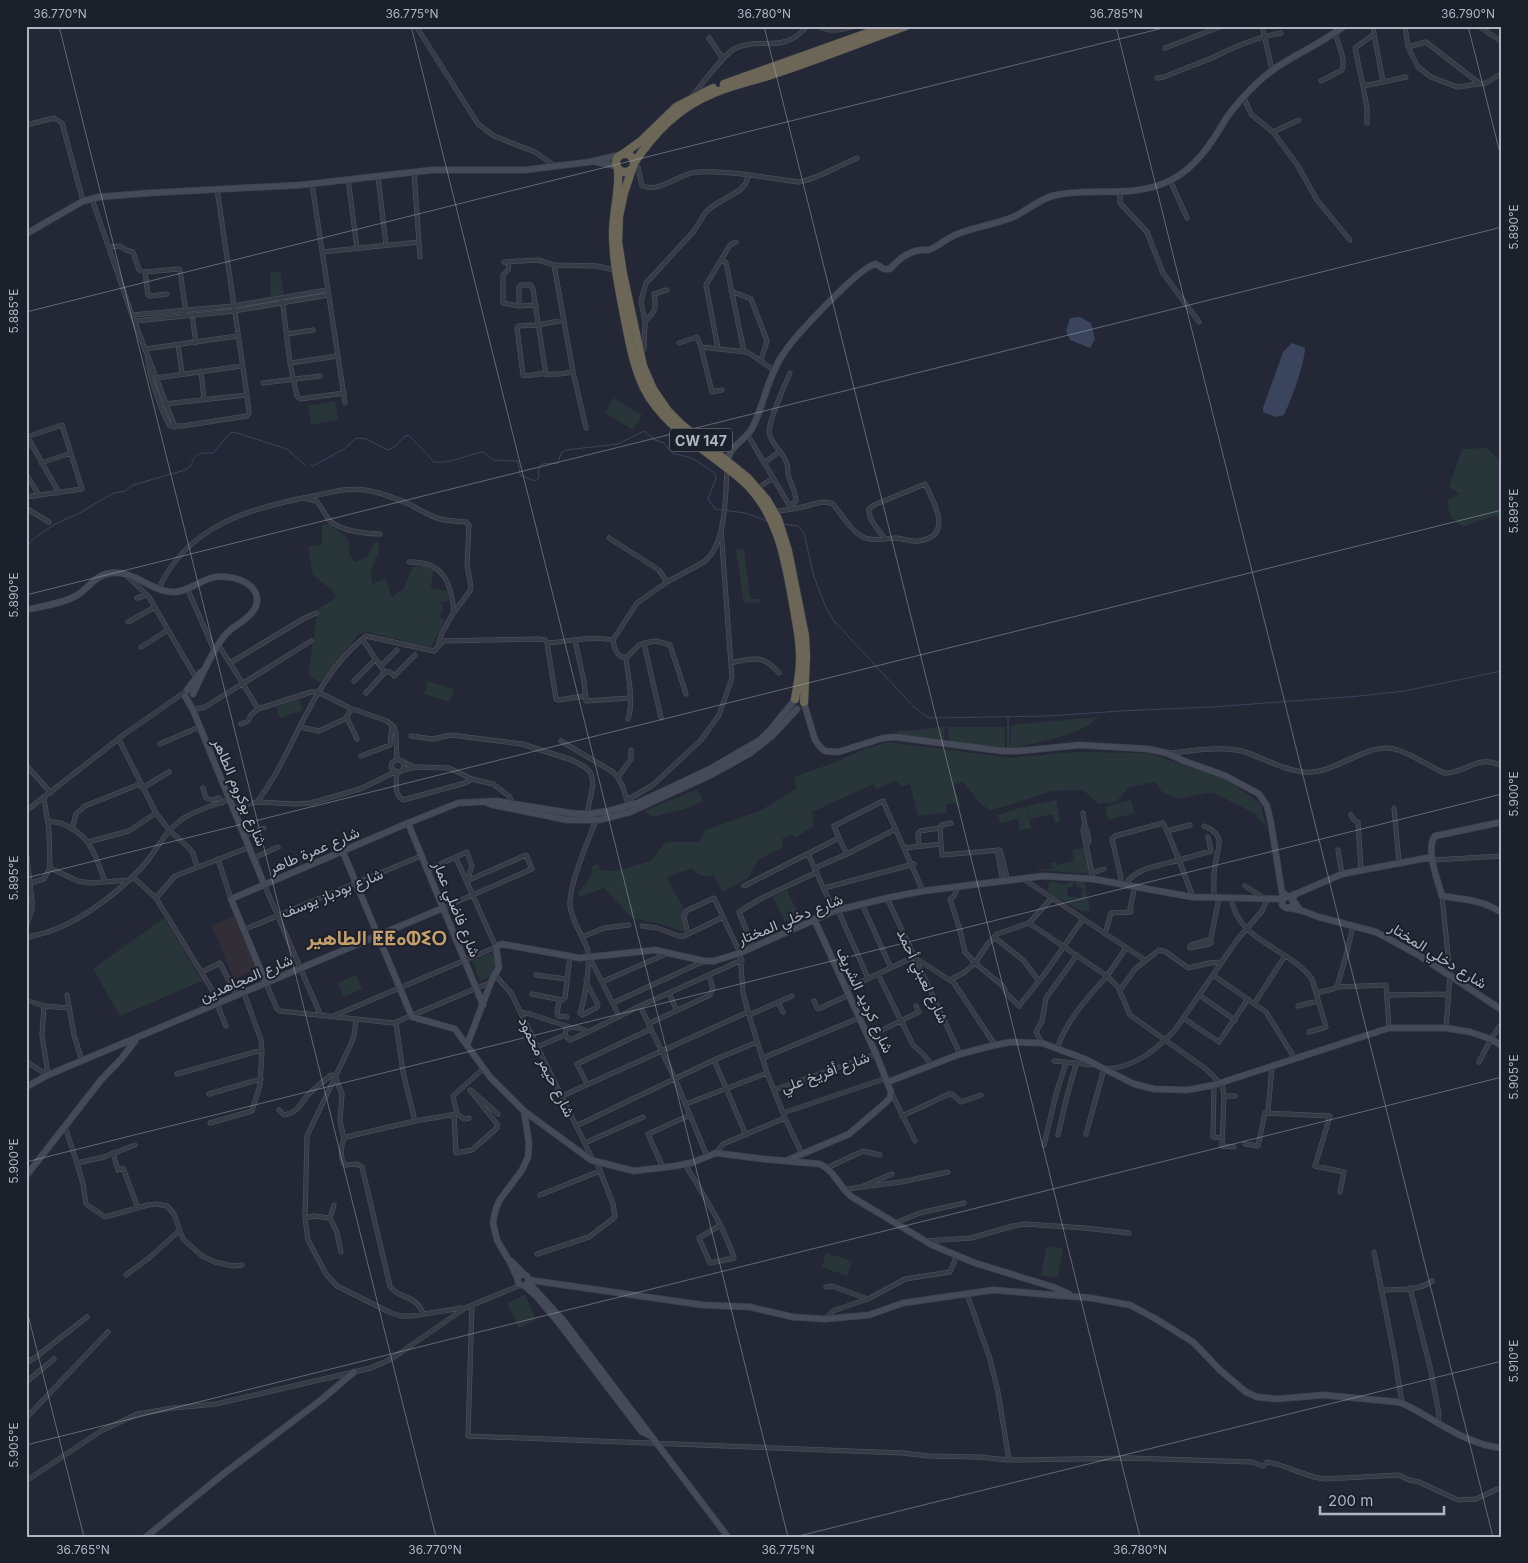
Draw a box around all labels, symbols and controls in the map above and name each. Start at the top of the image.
text: 36.770°N [33,6,87,21]
text: 36.775°N [385,6,439,21]
text: 36.780°N [737,6,791,21]
text: 36.785°N [1089,6,1143,21]
text: 36.790°N [1441,6,1495,21]
text: 5.890°E [1506,204,1521,250]
text: 5.885°E [6,289,21,333]
road number: CW 147 [670,428,732,452]
text: 5.895°E [1506,489,1521,534]
text: 5.890°E [6,572,21,618]
street label: شارع بوكروم الطاهر [206,734,271,850]
text: 5.900°E [1506,771,1521,817]
street label: شارع عمرة طاهر [265,822,363,880]
text: 5.895°E [6,856,21,901]
street label: شارع فاضلي عمار [425,857,485,961]
street label: شارع بودباز يوسف [278,864,387,924]
street label: شارع دخلي المختار [734,889,847,953]
street label: شارع دخلي المختار [1383,917,1491,996]
district label: الطاهير ⵟⵟⴰⵀⵉⵔ [306,926,447,951]
street label: شارع لعبني أحمد [889,926,953,1028]
street label: شارع كرديد الشريف [830,944,898,1057]
street label: شارع المجاهدين [197,950,296,1008]
street label: شارع حيمر محمود [513,1014,580,1121]
street label: شارع أفريخ علي [778,1047,873,1101]
text: 5.905°E [1506,1054,1521,1100]
text: 5.900°E [6,1138,21,1184]
text: 5.910°E [1506,1340,1521,1382]
text: 5.905°E [6,1422,21,1468]
scale bar [1320,1483,1444,1515]
text: 200 m [1328,1491,1373,1510]
text: 36.765°N [56,1542,110,1557]
text: 36.770°N [408,1542,462,1557]
text: 36.775°N [761,1542,815,1557]
text: 36.780°N [1113,1542,1167,1557]

